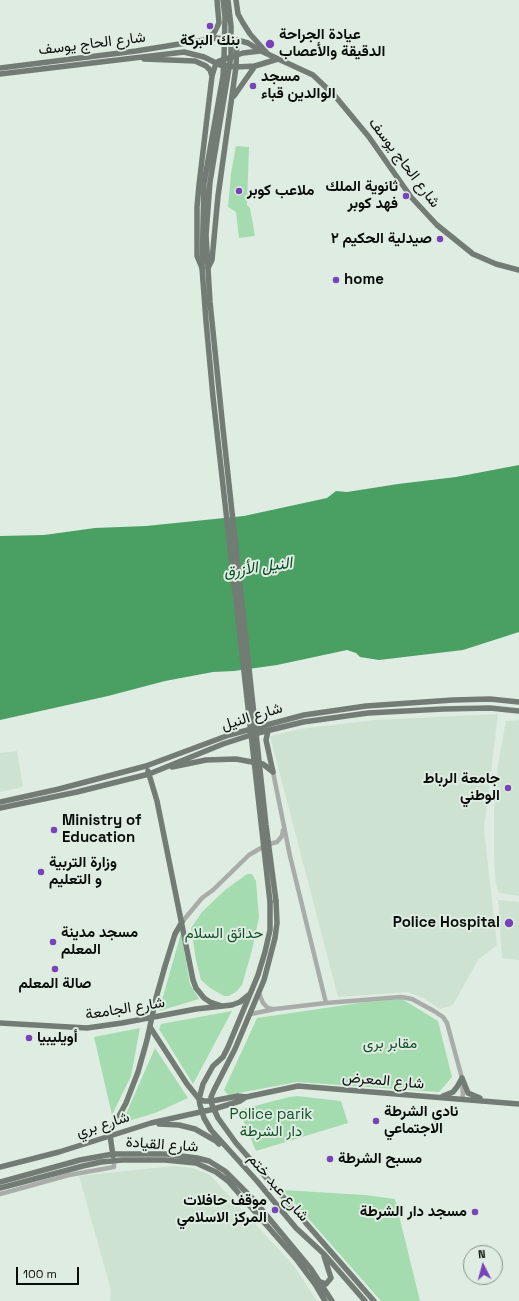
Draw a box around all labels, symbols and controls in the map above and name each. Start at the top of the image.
marker: بنك البركة [205,21,215,31]
place label: عيادة الجراحة الدقيقة والأعصاب [279,26,385,61]
street label: شارع الحاج يوسف [37,28,147,60]
place label: بنك البركة [180,32,240,50]
marker: عيادة الجراحة الدقيقة والأعصاب [264,38,276,50]
place label: مسجد الوالدين قباء [261,68,336,103]
marker: مسجد الوالدين قباء [248,81,258,91]
street label: شارع الحاج يوسف [364,115,444,211]
place label: ثانوية الملك فهد كوبر [325,178,398,213]
place label: ملاعب كوبر [247,182,314,200]
marker: ملاعب كوبر [234,186,244,196]
marker: ثانوية الملك فهد كوبر [401,191,411,201]
place label: صيدلية الحكيم ٢ [331,230,432,248]
marker: صيدلية الحكيم ٢ [435,234,445,244]
place label: home [344,271,384,289]
marker: home [331,275,341,285]
water label: النيل الأزرق [222,554,294,582]
street label: شارع النيل [219,699,285,735]
place label: جامعة الرباط الوطني [423,770,500,805]
marker: جامعة الرباط الوطني [503,783,513,793]
place label: Ministry of Education [62,812,141,847]
marker: Ministry of Education [49,825,59,835]
place label: وزارة التربية و التعليم [49,854,117,889]
marker: وزارة التربية و التعليم [36,867,46,877]
place label: Police Hospital [393,914,500,932]
marker: Police Hospital [503,917,515,929]
place label: مسجد مدينة المعلم [61,924,138,959]
park label: حدائق السلام [185,925,263,943]
marker: مسجد مدينة المعلم [48,937,58,947]
marker: صالة المعلم [50,964,60,974]
place label: صالة المعلم [18,975,92,993]
street label: شارع الجامعة [84,994,166,1024]
place label: أويليبيا [37,1029,78,1047]
marker: أويليبيا [24,1033,34,1043]
park label: مقابر برى [363,1035,417,1053]
street label: شارع المعرض [341,1068,425,1094]
place label: نادي الشرطة الاجتماعي [384,1103,458,1138]
park label: Police parik دار الشرطة [230,1106,312,1141]
street label: شارع بري [74,1108,132,1142]
marker: نادي الشرطة الاجتماعي [371,1116,381,1126]
street label: شارع القيادة [125,1133,199,1157]
street label: شارع عبد ختم [244,1150,312,1226]
place label: مسبح الشرطة [338,1150,422,1168]
marker: مسبح الشرطة [325,1154,335,1164]
place label: موقف حافلات المركز الاسلامي [177,1192,267,1227]
place label: مسجد دار الشرطة [360,1203,467,1221]
marker: موقف حافلات المركز الاسلامي [270,1205,280,1215]
marker: مسجد دار الشرطة [470,1207,480,1217]
north arrow [463,1245,503,1285]
text: N [477,1247,486,1261]
scale bar [18,1259,81,1285]
text: 100 m [23,1266,57,1282]

